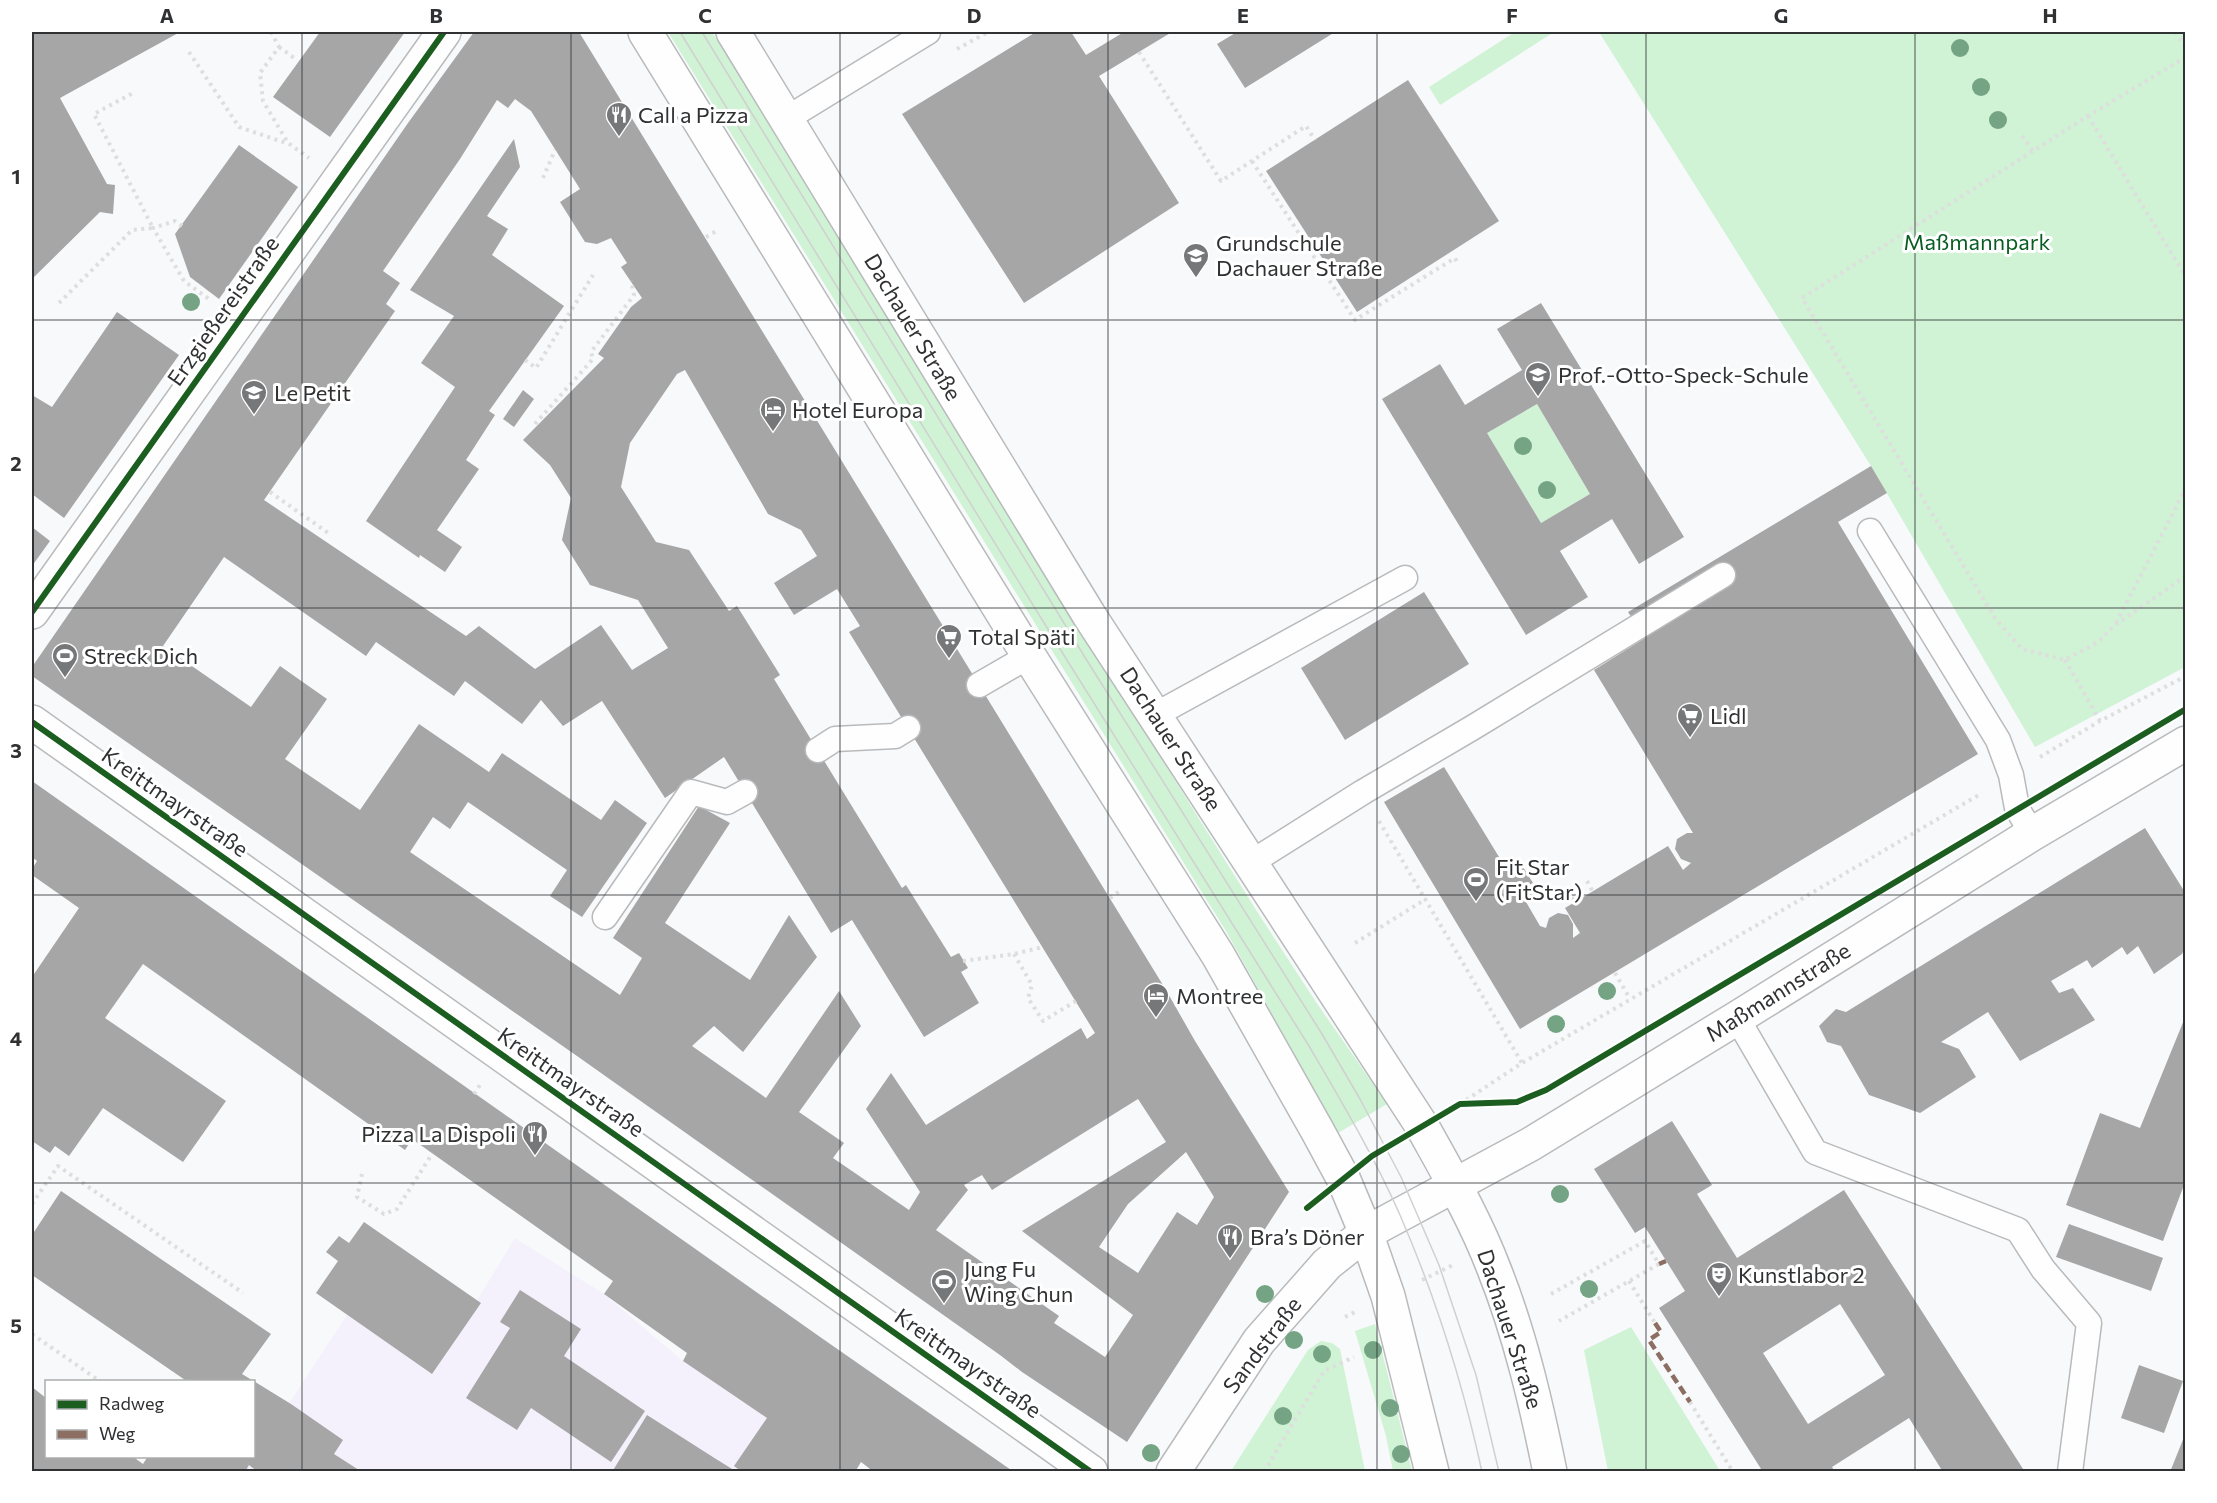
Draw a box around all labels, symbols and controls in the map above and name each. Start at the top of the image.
text: A [160,3,174,27]
text: B [429,3,443,27]
text: C [698,3,712,27]
text: D [967,3,981,27]
text: E [1237,3,1249,27]
text: F [1506,3,1518,27]
text: G [1774,3,1788,27]
text: H [2043,3,2058,27]
restaurant icon: Call a Pizza [604,100,634,138]
place label: Call a Pizza [638,101,749,128]
text: 1 [11,164,21,188]
park label: Maßmannpark [1904,228,2050,255]
place label: Grundschule Dachauer Straße [1216,229,1382,281]
street label: Erzgießereistraße [161,231,284,391]
school or university icon: Grundschule Dachauer Straße [1181,241,1211,279]
street label: Dachauer Straße [859,249,968,405]
school or university icon: Prof.-Otto-Speck-Schule [1523,360,1553,398]
place label: Prof.-Otto-Speck-Schule [1558,361,1809,388]
school or university icon: Le Petit [239,378,269,416]
place label: Le Petit [274,379,351,406]
hotel icon: Hotel Europa [758,395,788,433]
place label: Hotel Europa [792,396,923,423]
text: 2 [10,451,22,475]
supermarket icon: Total Späti [934,622,964,660]
place label: Total Späti [968,623,1076,650]
sports icon: Streck Dich [50,641,80,679]
place label: Streck Dich [84,642,198,669]
street label: Dachauer Straße [1115,662,1228,816]
supermarket icon: Lidl [1675,701,1705,739]
place label: Lidl [1710,702,1747,729]
text: 3 [10,738,22,762]
street label: Kreittmayrstraße [97,741,254,862]
place label: Fit Star (FitStar) [1496,853,1582,905]
sports icon: Fit Star (FitStar) [1461,865,1491,903]
street label: Maßmannstraße [1700,936,1855,1047]
hotel icon: Montree [1141,981,1171,1019]
place label: Montree [1176,982,1263,1009]
street label: Kreittmayrstraße [493,1021,650,1142]
text: 4 [10,1026,22,1050]
restaurant icon: Pizza La Dispoli [520,1119,550,1157]
place label: Pizza La Dispoli [361,1120,516,1147]
restaurant icon: Bra’s Döner [1215,1222,1245,1260]
place label: Bra’s Döner [1250,1223,1365,1250]
street label: Dachauer Straße [1472,1246,1549,1412]
place label: Jung Fu Wing Chun [964,1255,1073,1307]
theatre icon: Kunstlabor 2 [1704,1260,1734,1298]
place label: Kunstlabor 2 [1738,1261,1865,1288]
sports icon: Jung Fu Wing Chun [929,1267,959,1305]
street label: Sandstraße [1217,1291,1307,1398]
street label: Kreittmayrstraße [890,1302,1047,1423]
text: 5 [10,1313,22,1337]
legend [45,1380,255,1458]
text: Radweg [99,1392,164,1414]
text: Weg [99,1422,136,1444]

